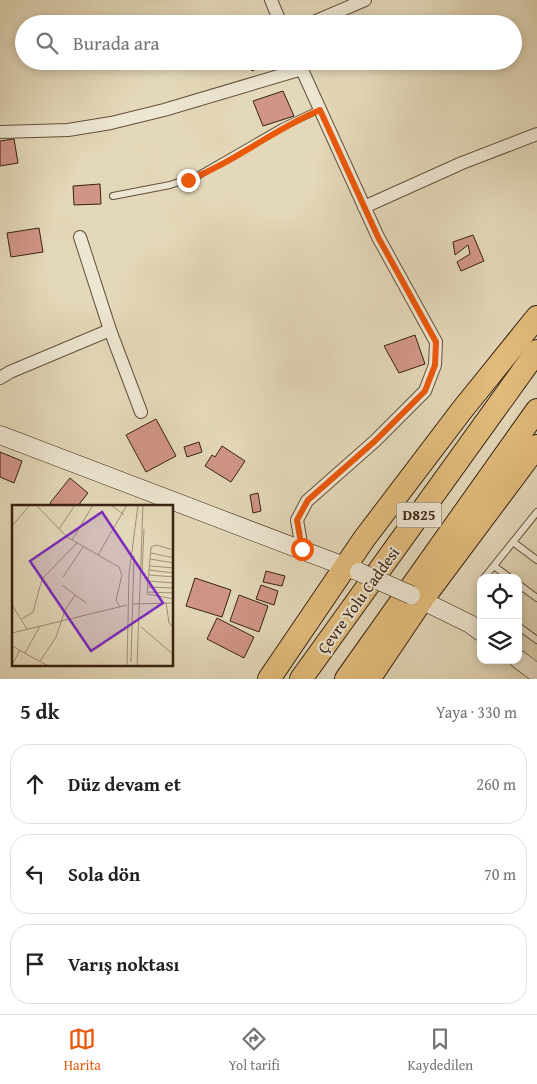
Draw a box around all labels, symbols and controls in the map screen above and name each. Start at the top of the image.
search box [15,15,522,70]
icon: search [33,29,61,57]
text: Burada ara [73,29,160,57]
route end [177,169,200,192]
road number: D825 [396,502,442,528]
inset map [12,505,174,666]
route start [291,538,314,561]
street label: Çevre Yolu Caddesi [311,541,405,658]
map controls [477,574,522,664]
button: locate [477,574,522,619]
button: layers [477,619,522,664]
text: 5 dk [20,696,60,727]
text: Yaya · 330 m [436,700,517,724]
icon: ahead [21,770,49,798]
text: Düz devam et [68,770,181,798]
text: 260 m [476,772,516,796]
icon: left [21,860,49,888]
text: Sola dön [68,860,140,888]
text: 70 m [484,862,516,886]
icon: arrive [21,950,49,978]
text: Varış noktası [68,950,179,978]
tab: Harita [64,1025,101,1075]
tab: Yol tarifi [229,1025,280,1075]
tab: Kaydedilen [408,1025,473,1075]

